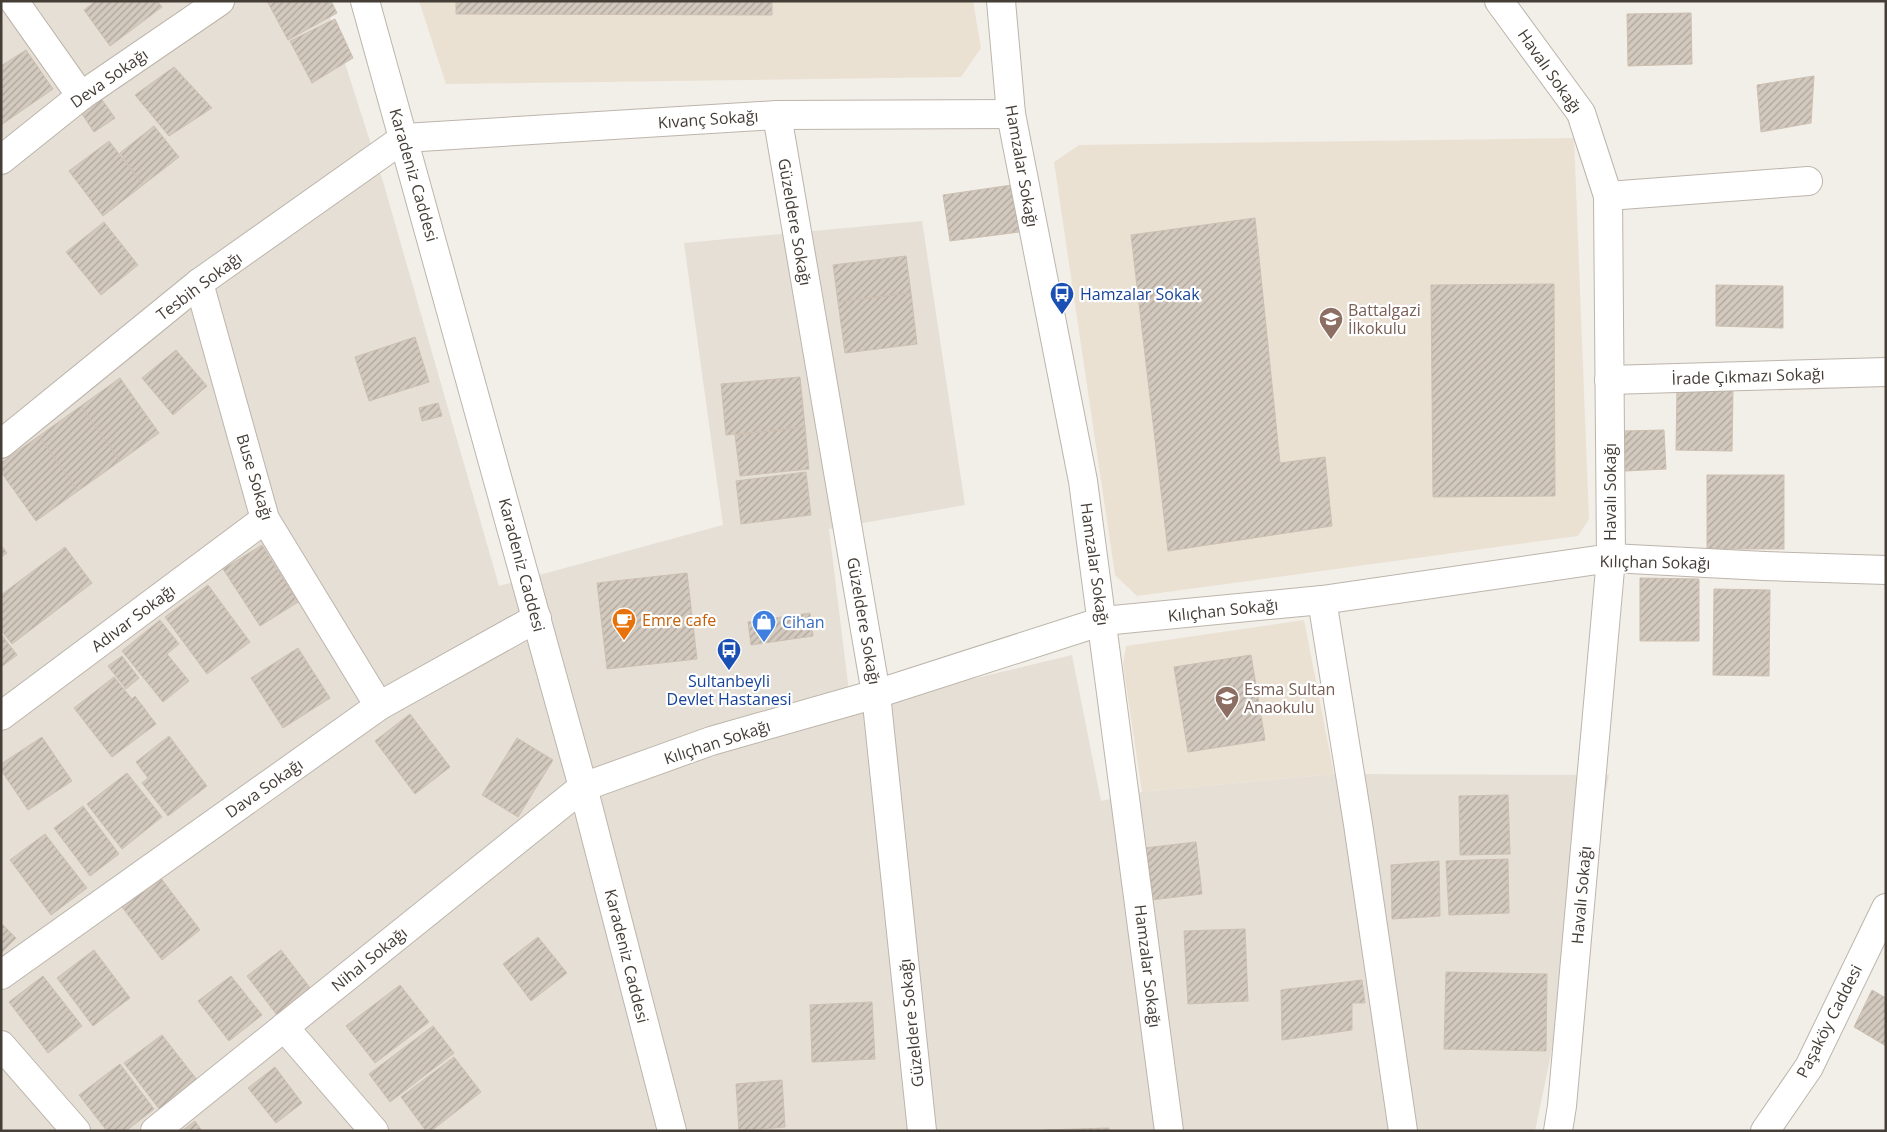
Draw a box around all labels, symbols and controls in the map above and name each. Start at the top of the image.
street label: Havalı Sokağı [1513,24,1587,118]
street label: Deva Sokağı [66,43,152,113]
street label: Hamzalar Sokağı [1000,103,1044,229]
street label: Kıvanç Sokağı [657,105,759,133]
street label: Karadeniz Caddesi [384,106,444,244]
street label: Güzeldere Sokağı [773,157,817,287]
street label: Tesbih Sokağı [152,247,246,325]
bus stop icon: Hamzalar Sokak [1049,281,1075,315]
place label: Hamzalar Sokak [1080,283,1200,305]
place label: Battalgazi İlkokulu [1348,299,1421,339]
school or university icon: Battalgazi İlkokulu [1318,306,1344,340]
street label: İrade Çıkmazı Sokağı [1671,362,1825,390]
street label: Buse Sokağı [231,431,279,523]
street label: Havalı Sokağı [1599,443,1621,541]
street label: Karadeniz Caddesi [494,496,550,634]
street label: Hamzalar Sokağı [1075,501,1115,627]
street label: Kılıçhan Sokağı [1599,550,1711,574]
street label: Güzeldere Sokağı [842,556,886,686]
street label: Adıvar Sokağı [86,579,180,657]
street label: Kılıçhan Sokağı [1167,593,1279,627]
cafe icon: Emre cafe [611,607,637,641]
place label: Emre cafe [642,609,716,631]
shop icon: Cihan [751,609,777,643]
place label: Cihan [782,611,825,633]
bus stop icon: Sultanbeyli Devlet Hastanesi [716,637,742,671]
place label: Sultanbeyli Devlet Hastanesi [667,670,791,710]
place label: Esma Sultan Anaokulu [1244,678,1335,718]
school or university icon: Esma Sultan Anaokulu [1214,685,1240,719]
street label: Kılıçhan Sokağı [661,714,773,770]
street label: Dava Sokağı [221,753,307,823]
street label: Havalı Sokağı [1566,845,1596,945]
street label: Karadeniz Caddesi [600,887,654,1025]
street label: Hamzalar Sokağı [1130,903,1166,1029]
street label: Nihal Sokağı [327,922,411,996]
street label: Güzeldere Sokağı [893,958,929,1088]
street label: Paşaköy Caddesi [1791,961,1867,1081]

